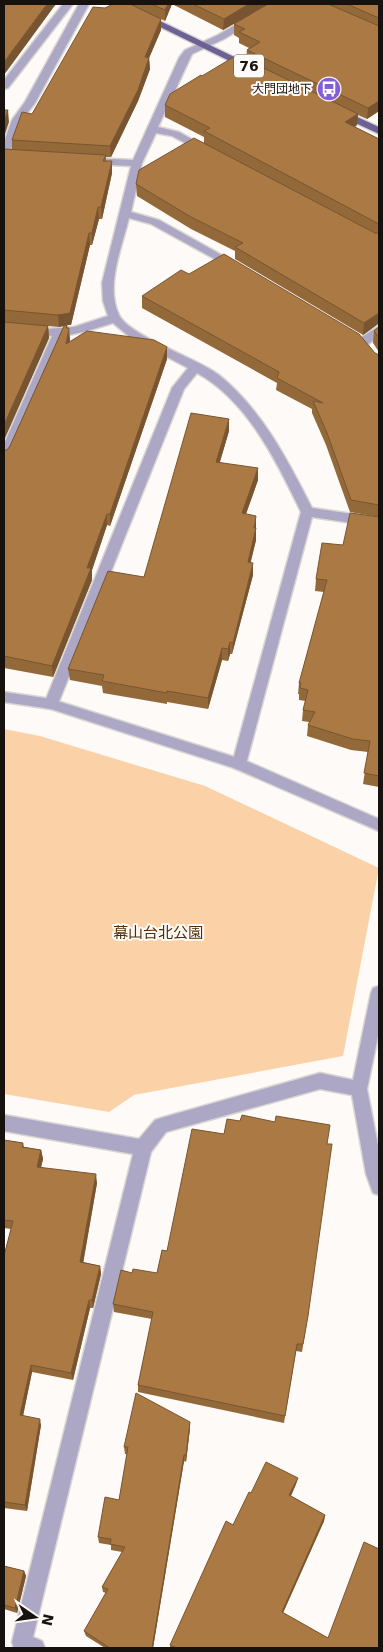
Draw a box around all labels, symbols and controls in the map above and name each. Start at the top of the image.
road number: 76 [234,54,264,78]
bus stop icon: 大門団地下 [316,76,342,102]
place label: 大門団地下 [252,82,312,96]
park label: 幕山台北公園 [113,924,203,942]
north arrow [10,1592,60,1642]
text: N [39,1612,57,1627]

